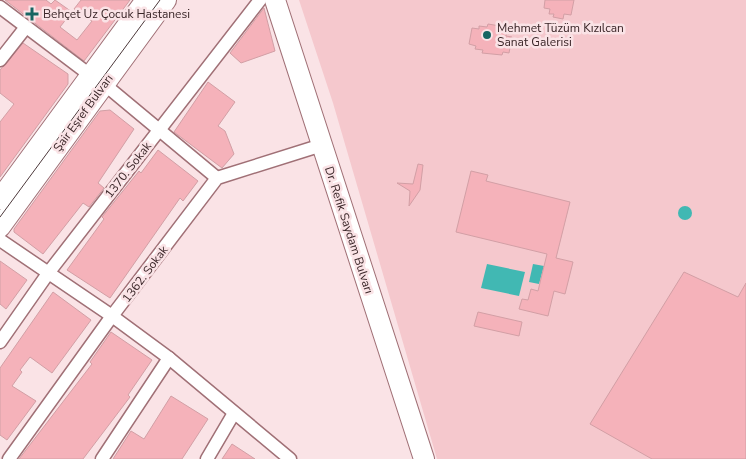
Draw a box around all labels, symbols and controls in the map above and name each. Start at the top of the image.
place label: Behçet Uz Çocuk Hastanesi [43,6,190,22]
marker: Behçet Uz Çocuk Hastanesi [25,7,39,21]
place label: Mehmet Tüzüm Kızılcan Sanat Galerisi [497,20,624,50]
marker: Mehmet Tüzüm Kızılcan Sanat Galerisi [481,29,493,41]
street label: Şair Eşref Bulvarı [49,71,117,155]
street label: 1370. Sokak [101,138,156,201]
street label: Dr. Refik Saydam Bulvarı [321,164,377,296]
street label: 1362. Sokak [118,242,172,306]

